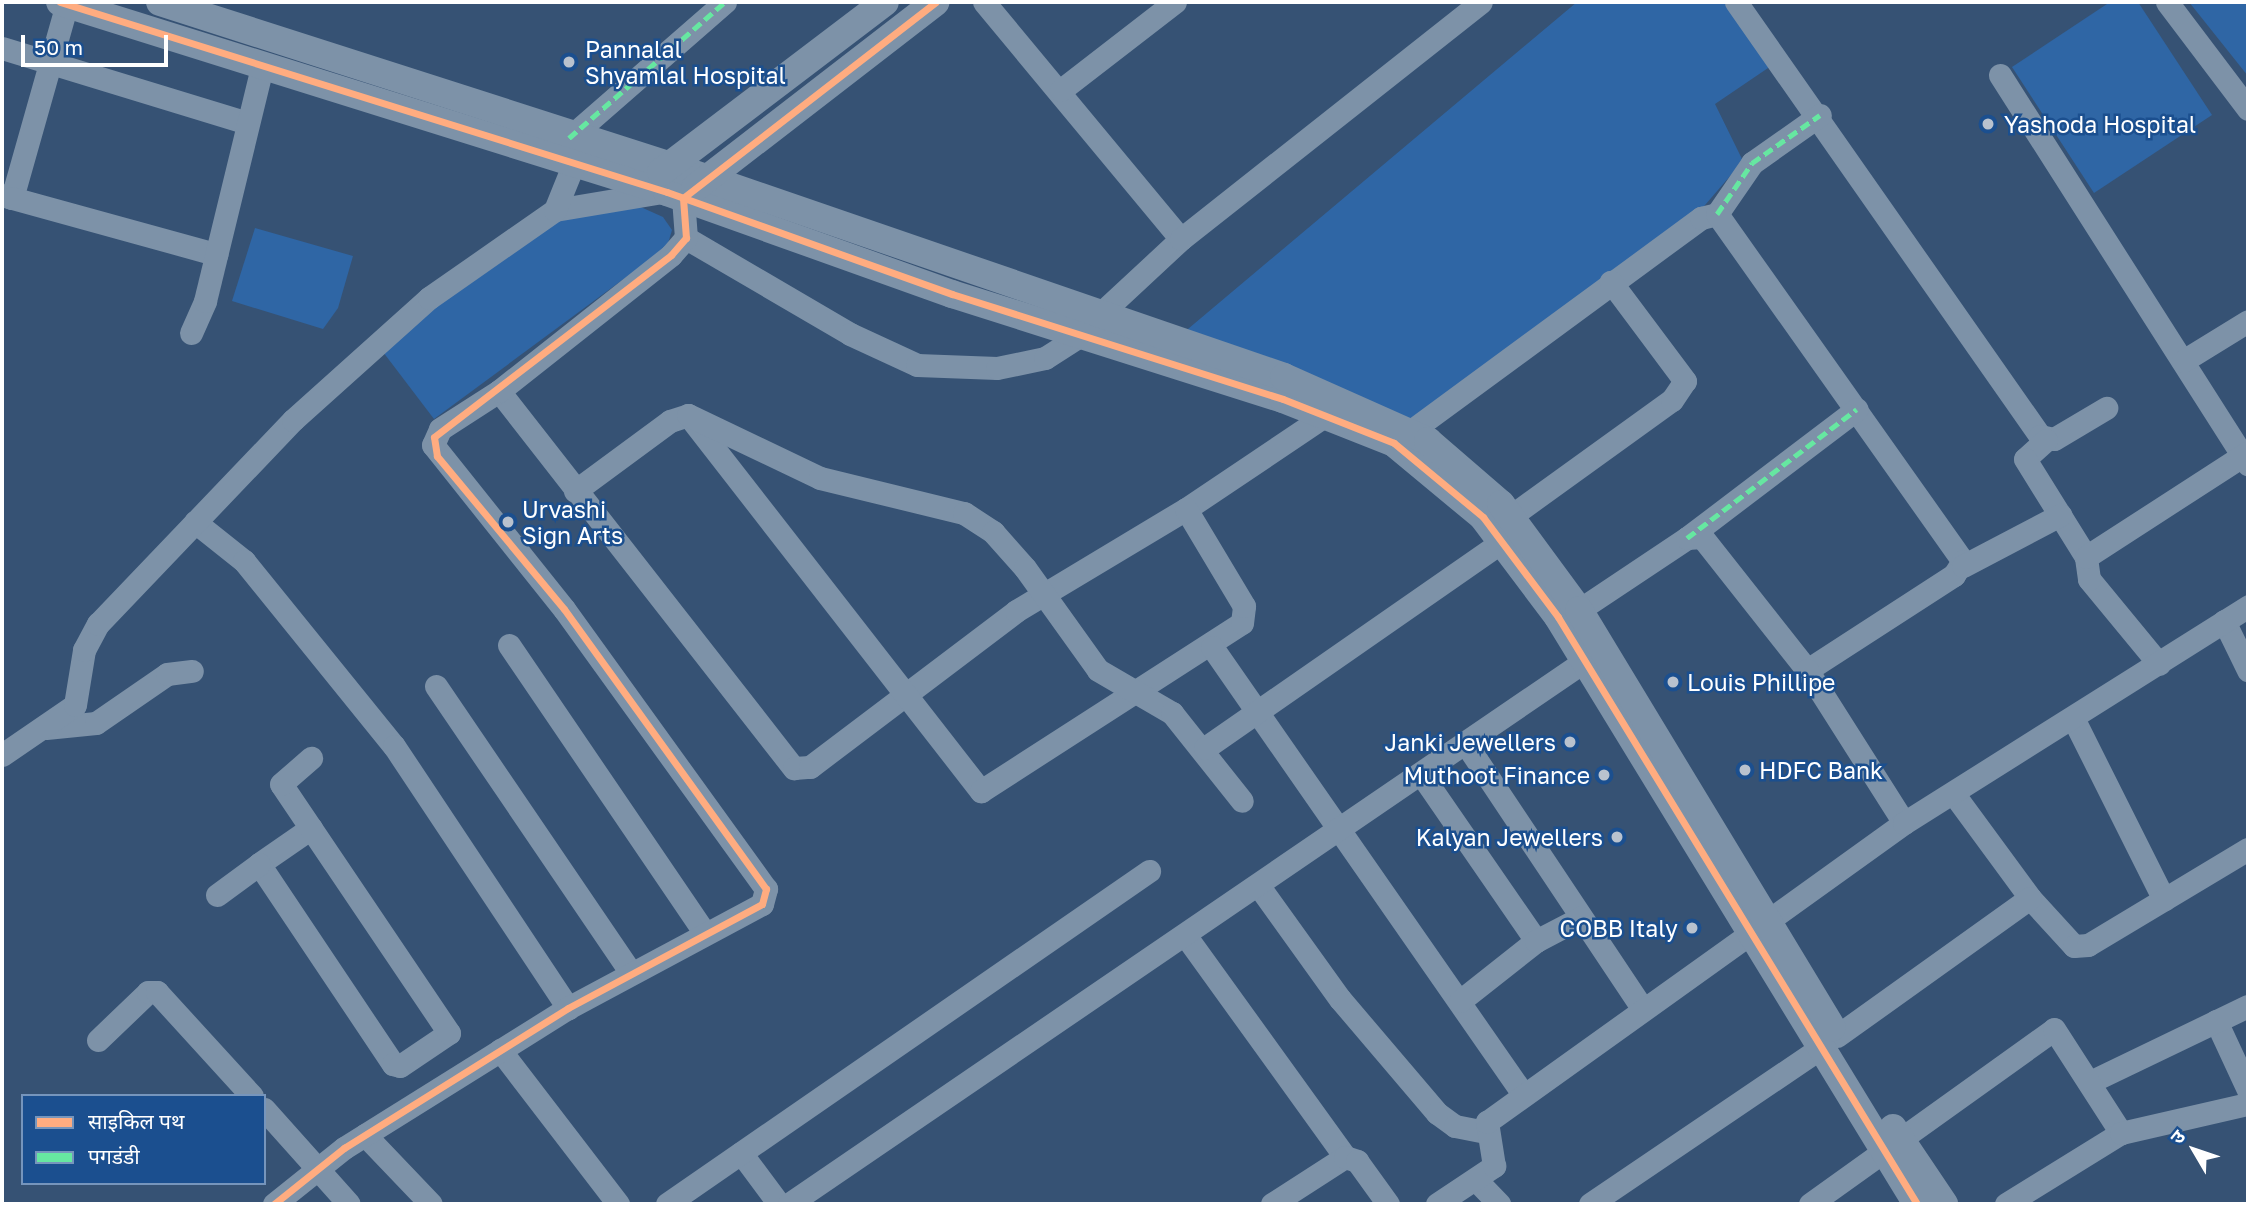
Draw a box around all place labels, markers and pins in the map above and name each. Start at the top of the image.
place label: Pannalal Shyamlal Hospital [585,35,786,89]
marker: Pannalal Shyamlal Hospital [559,52,579,72]
place label: Yashoda Hospital [2004,110,2196,138]
marker: Yashoda Hospital [1978,114,1998,134]
place label: Urvashi Sign Arts [522,495,623,549]
marker: Urvashi Sign Arts [500,514,516,530]
place label: Louis Phillipe [1687,668,1835,696]
marker: Louis Phillipe [1665,674,1681,690]
place label: Janki Jewellers [1385,728,1556,756]
marker: Janki Jewellers [1562,734,1578,750]
place label: HDFC Bank [1759,756,1883,784]
place label: Muthoot Finance [1403,761,1590,789]
marker: HDFC Bank [1737,762,1753,778]
marker: Muthoot Finance [1596,767,1612,783]
place label: Kalyan Jewellers [1416,823,1603,851]
marker: Kalyan Jewellers [1609,829,1625,845]
place label: COBB Italy [1560,914,1678,942]
marker: COBB Italy [1684,920,1700,936]

